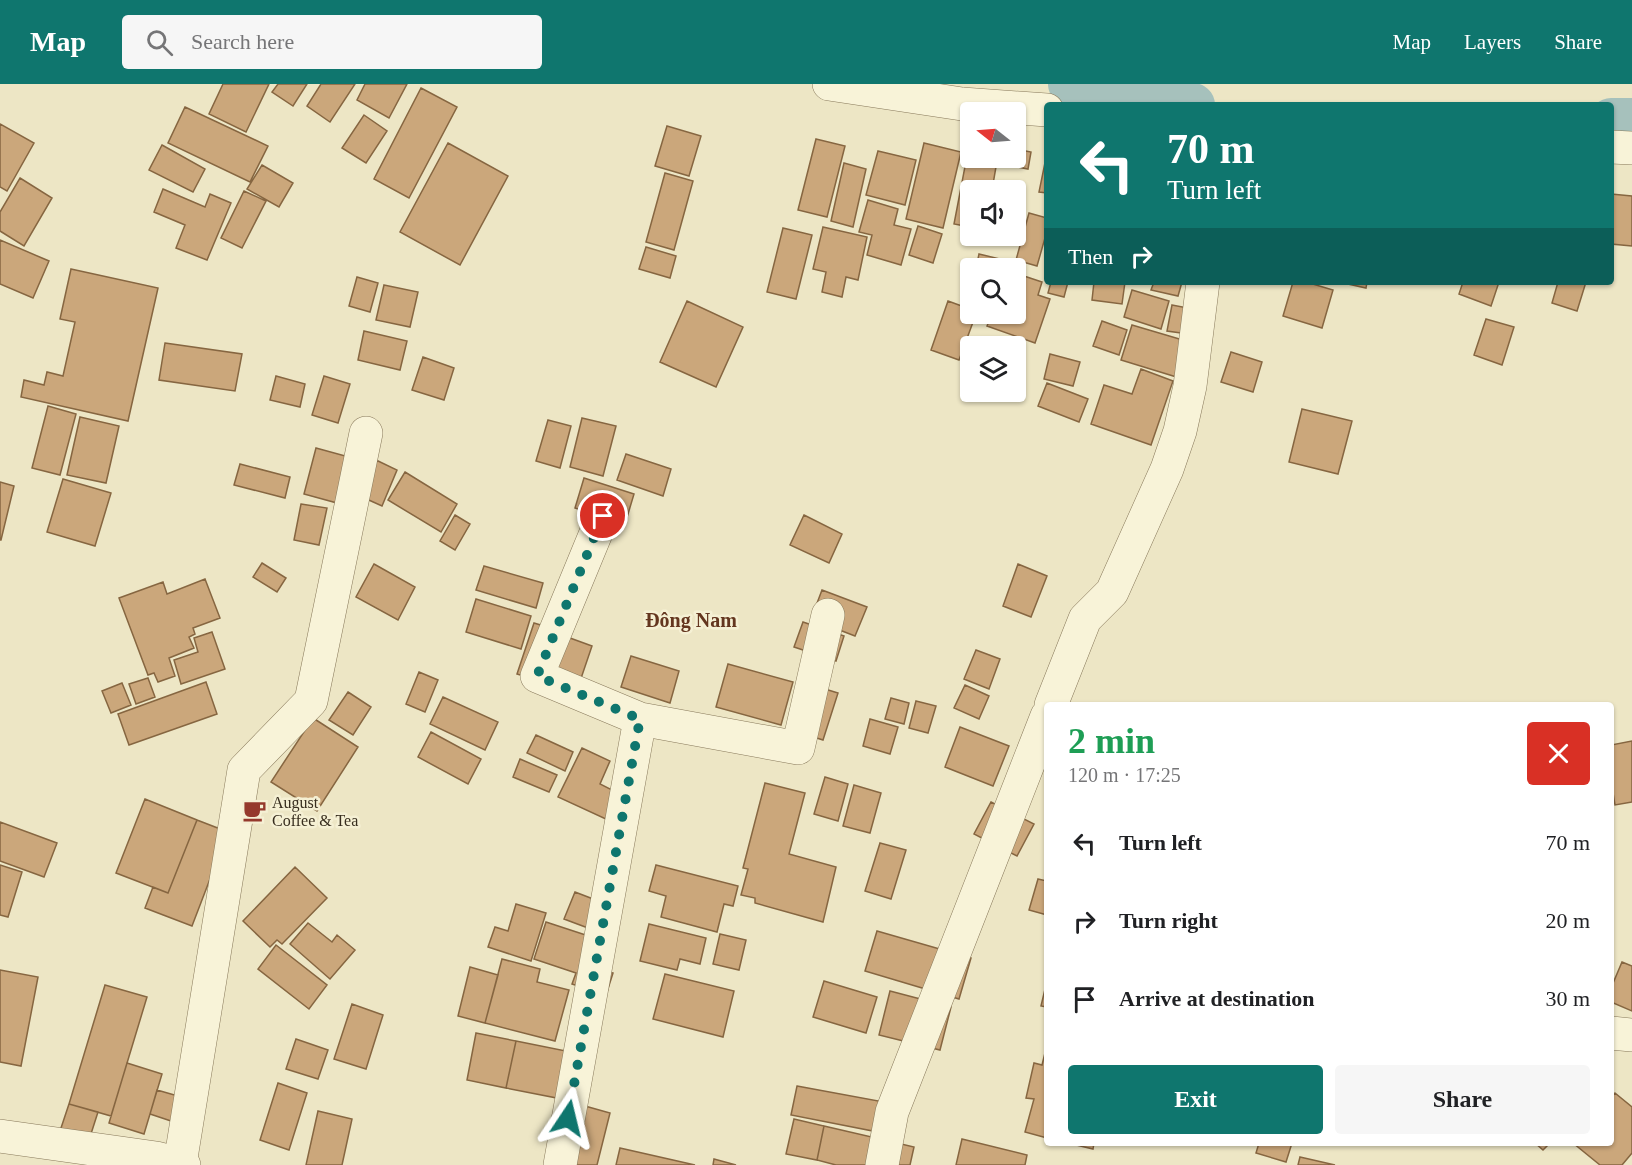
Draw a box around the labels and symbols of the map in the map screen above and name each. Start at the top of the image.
north arrow [960,102,1026,168]
pin [577,490,628,541]
district label: Đông Nam [645,609,737,632]
place label: August Coffee & Tea [272,794,358,829]
cafe icon: August Coffee & Tea [241,798,267,824]
position arrow [536,1086,600,1150]

